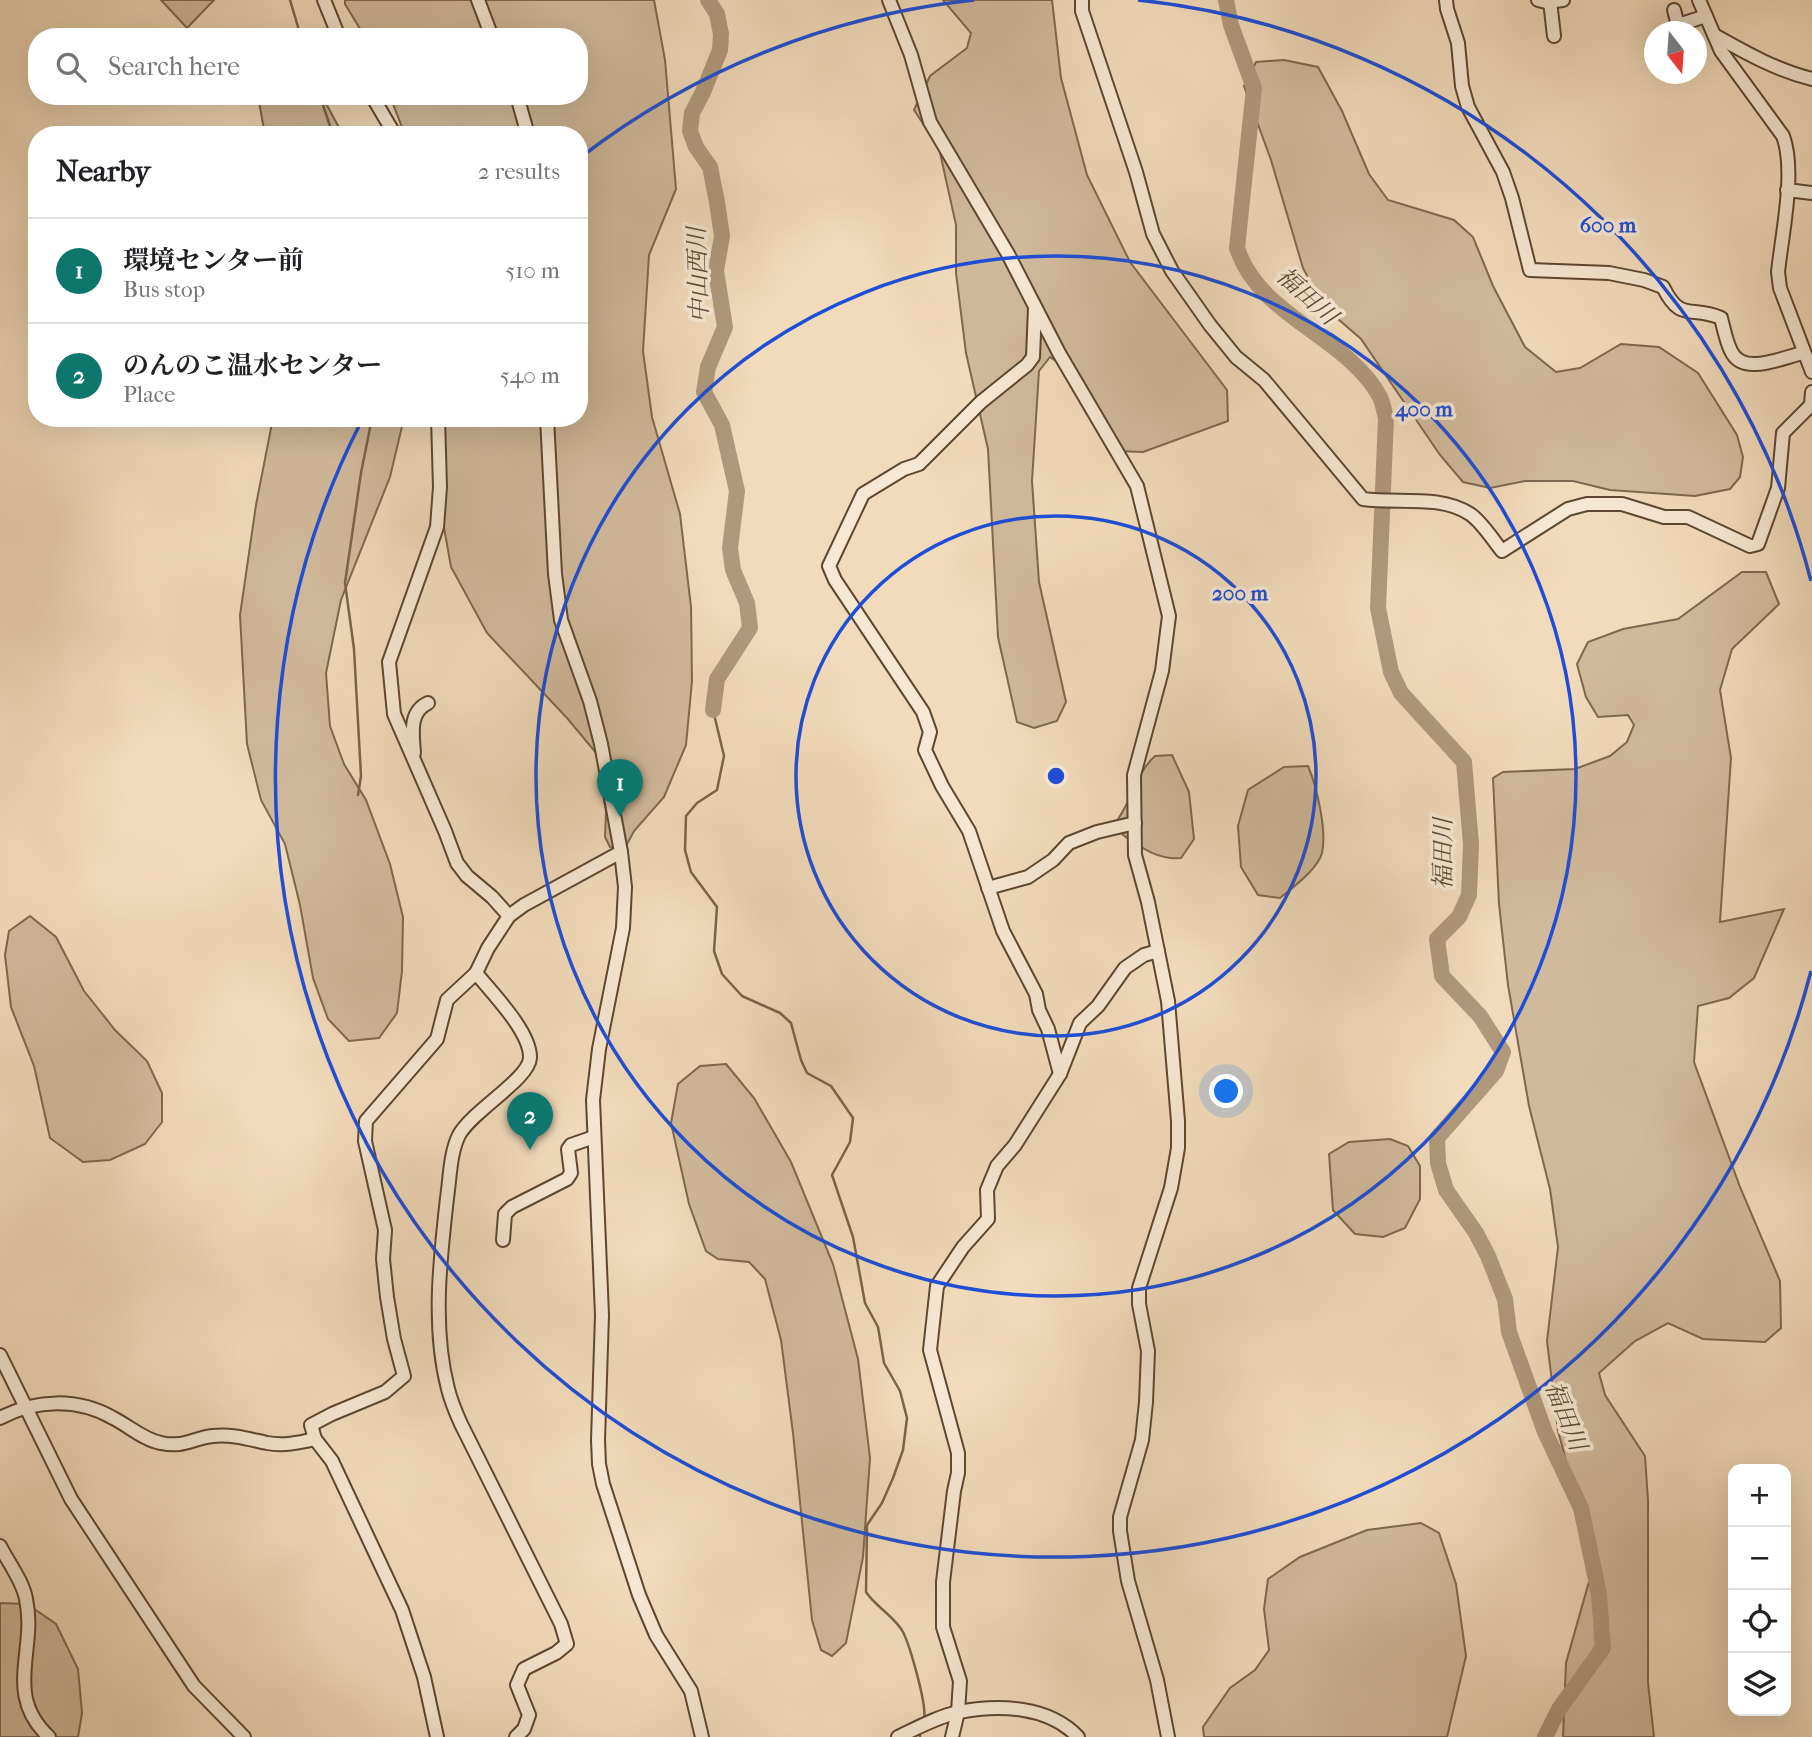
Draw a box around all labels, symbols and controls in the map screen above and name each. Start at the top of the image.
north arrow [1644,21,1707,84]
search box [28,28,588,105]
icon: search [52,48,90,86]
text: Search here [108,51,240,82]
text: Nearby [56,154,151,189]
text: 2 results [478,158,560,185]
text: 600 m [1580,213,1637,237]
water label: 中山西川 [682,224,714,323]
text: 環境センター前 [123,245,304,276]
text: 1 [75,257,83,284]
text: 510 m [505,257,560,284]
water label: 福田川 [1271,262,1345,333]
text: Bus stop [123,276,205,303]
text: のんのこ温水センター [123,350,382,381]
text: 2 [73,362,85,389]
text: 540 m [500,362,560,389]
text: Place [123,381,175,408]
text: 400 m [1394,397,1453,422]
text: 200 m [1212,581,1269,605]
pin: 1 [597,759,643,817]
centre of rings [1044,764,1068,788]
water label: 福田川 [1429,815,1457,890]
your location [1209,1074,1243,1108]
pin: 2 [507,1092,553,1150]
water label: 福田川 [1540,1377,1594,1457]
map controls [1728,1464,1791,1716]
button: + [1728,1464,1791,1527]
button: − [1728,1527,1791,1590]
button: locate [1728,1590,1791,1653]
button: layers [1728,1653,1791,1716]

